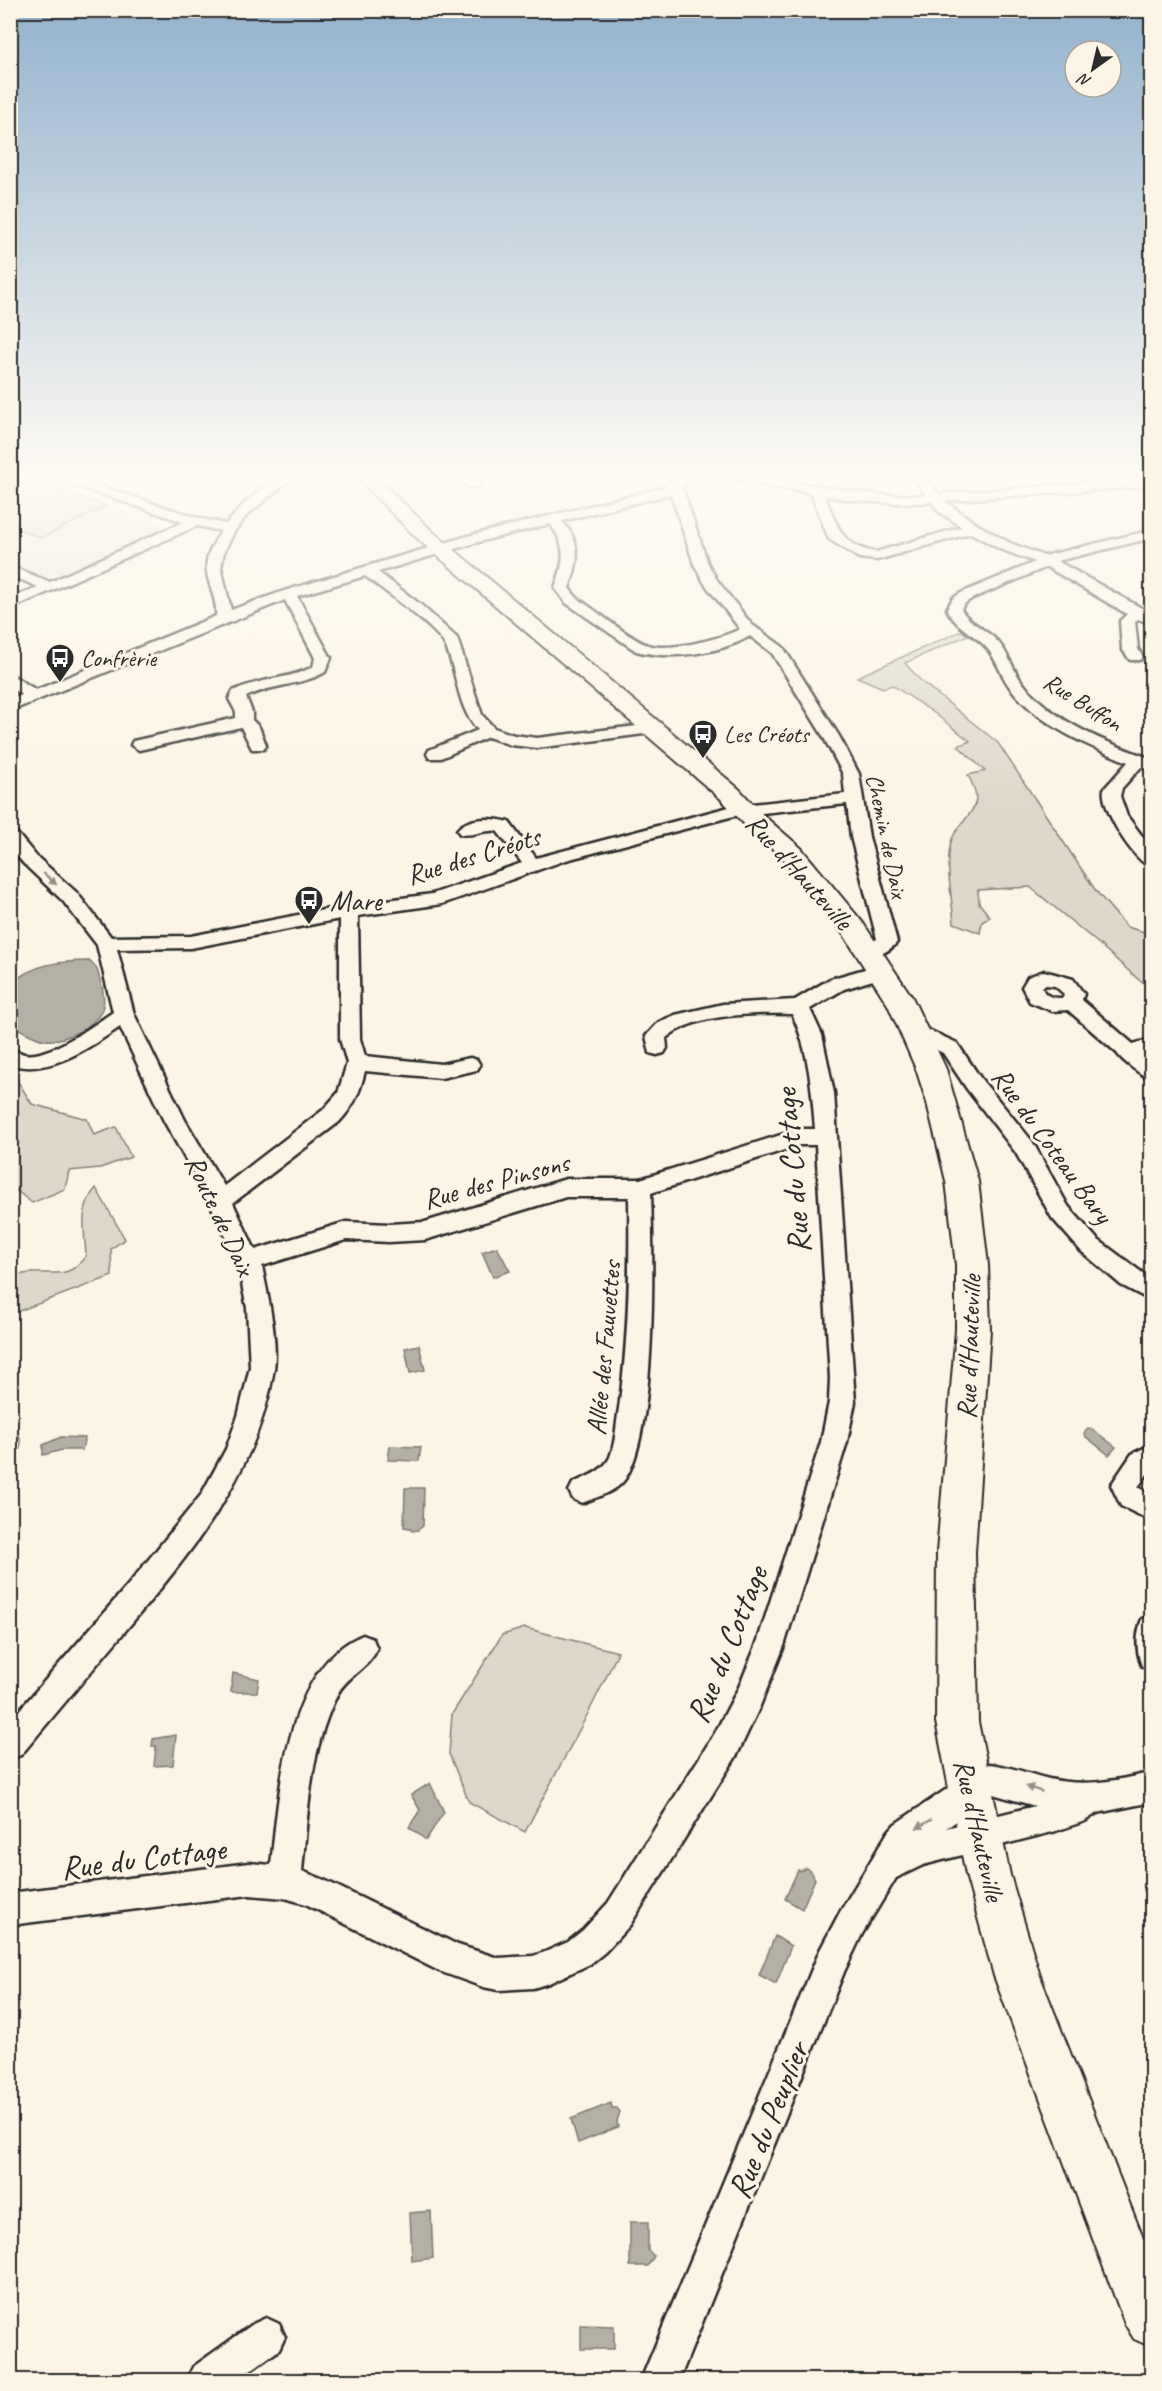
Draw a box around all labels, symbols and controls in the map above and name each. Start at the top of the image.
north arrow [1063,39,1123,99]
text: N [1073,68,1095,92]
bus stop icon: Confrèrie [44,642,76,684]
place label: Confrèrie [81,643,158,673]
street label: Rue Buffon [1038,666,1129,738]
bus stop icon: Les Créots [687,718,719,760]
place label: Les Créots [724,719,810,749]
street label: Chemin de Daix [859,771,915,903]
street label: Rue d'Hauteville [738,806,862,938]
street label: Rue des Créots [402,818,547,892]
one-way arrow [42,872,57,885]
place label: Mare [330,883,383,918]
bus stop icon: Mare [293,884,325,926]
street label: Rue du Coteau Bary [984,1061,1122,1232]
street label: Rue du Cottage [764,1084,820,1255]
street label: Rue des Pinsons [419,1144,575,1217]
street label: Route de Daix [177,1149,265,1283]
street label: Allée des Fauvettes [578,1257,629,1436]
street label: Rue d'Hauteville [948,1272,989,1420]
street label: Rue du Cottage [676,1558,778,1729]
street label: Rue d'Hauteville [946,1756,1013,1906]
one-way arrow [1025,1784,1043,1793]
one-way arrow [916,1819,932,1830]
street label: Rue du Cottage [58,1827,230,1889]
street label: Rue du Peuplier [718,2033,820,2205]

